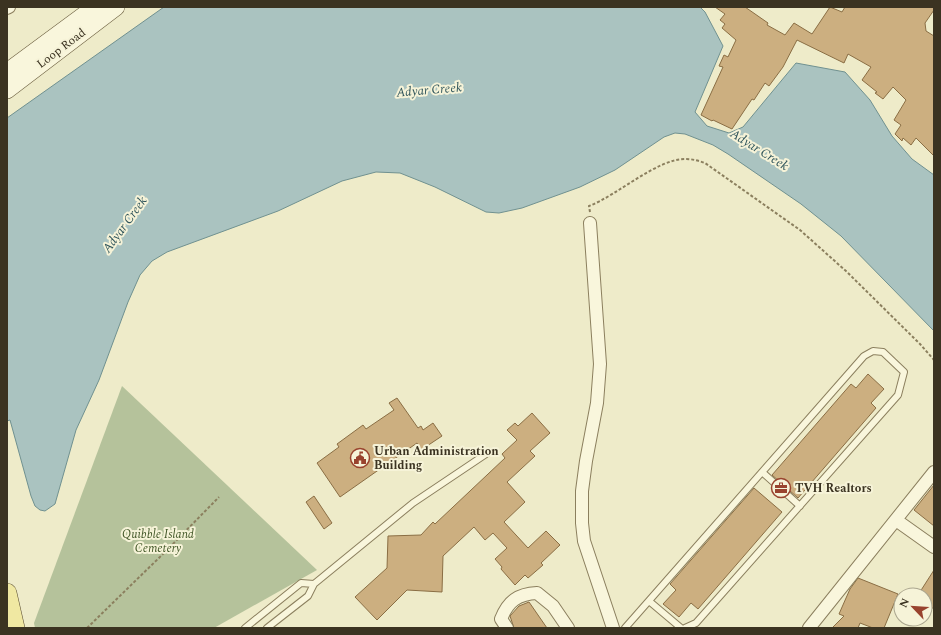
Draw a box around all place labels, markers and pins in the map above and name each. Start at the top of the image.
place label: Urban Administration Building [374,442,499,475]
public building icon: Urban Administration Building [349,447,371,469]
office icon: TVH Realtors [770,477,792,499]
place label: TVH Realtors [795,479,872,498]

